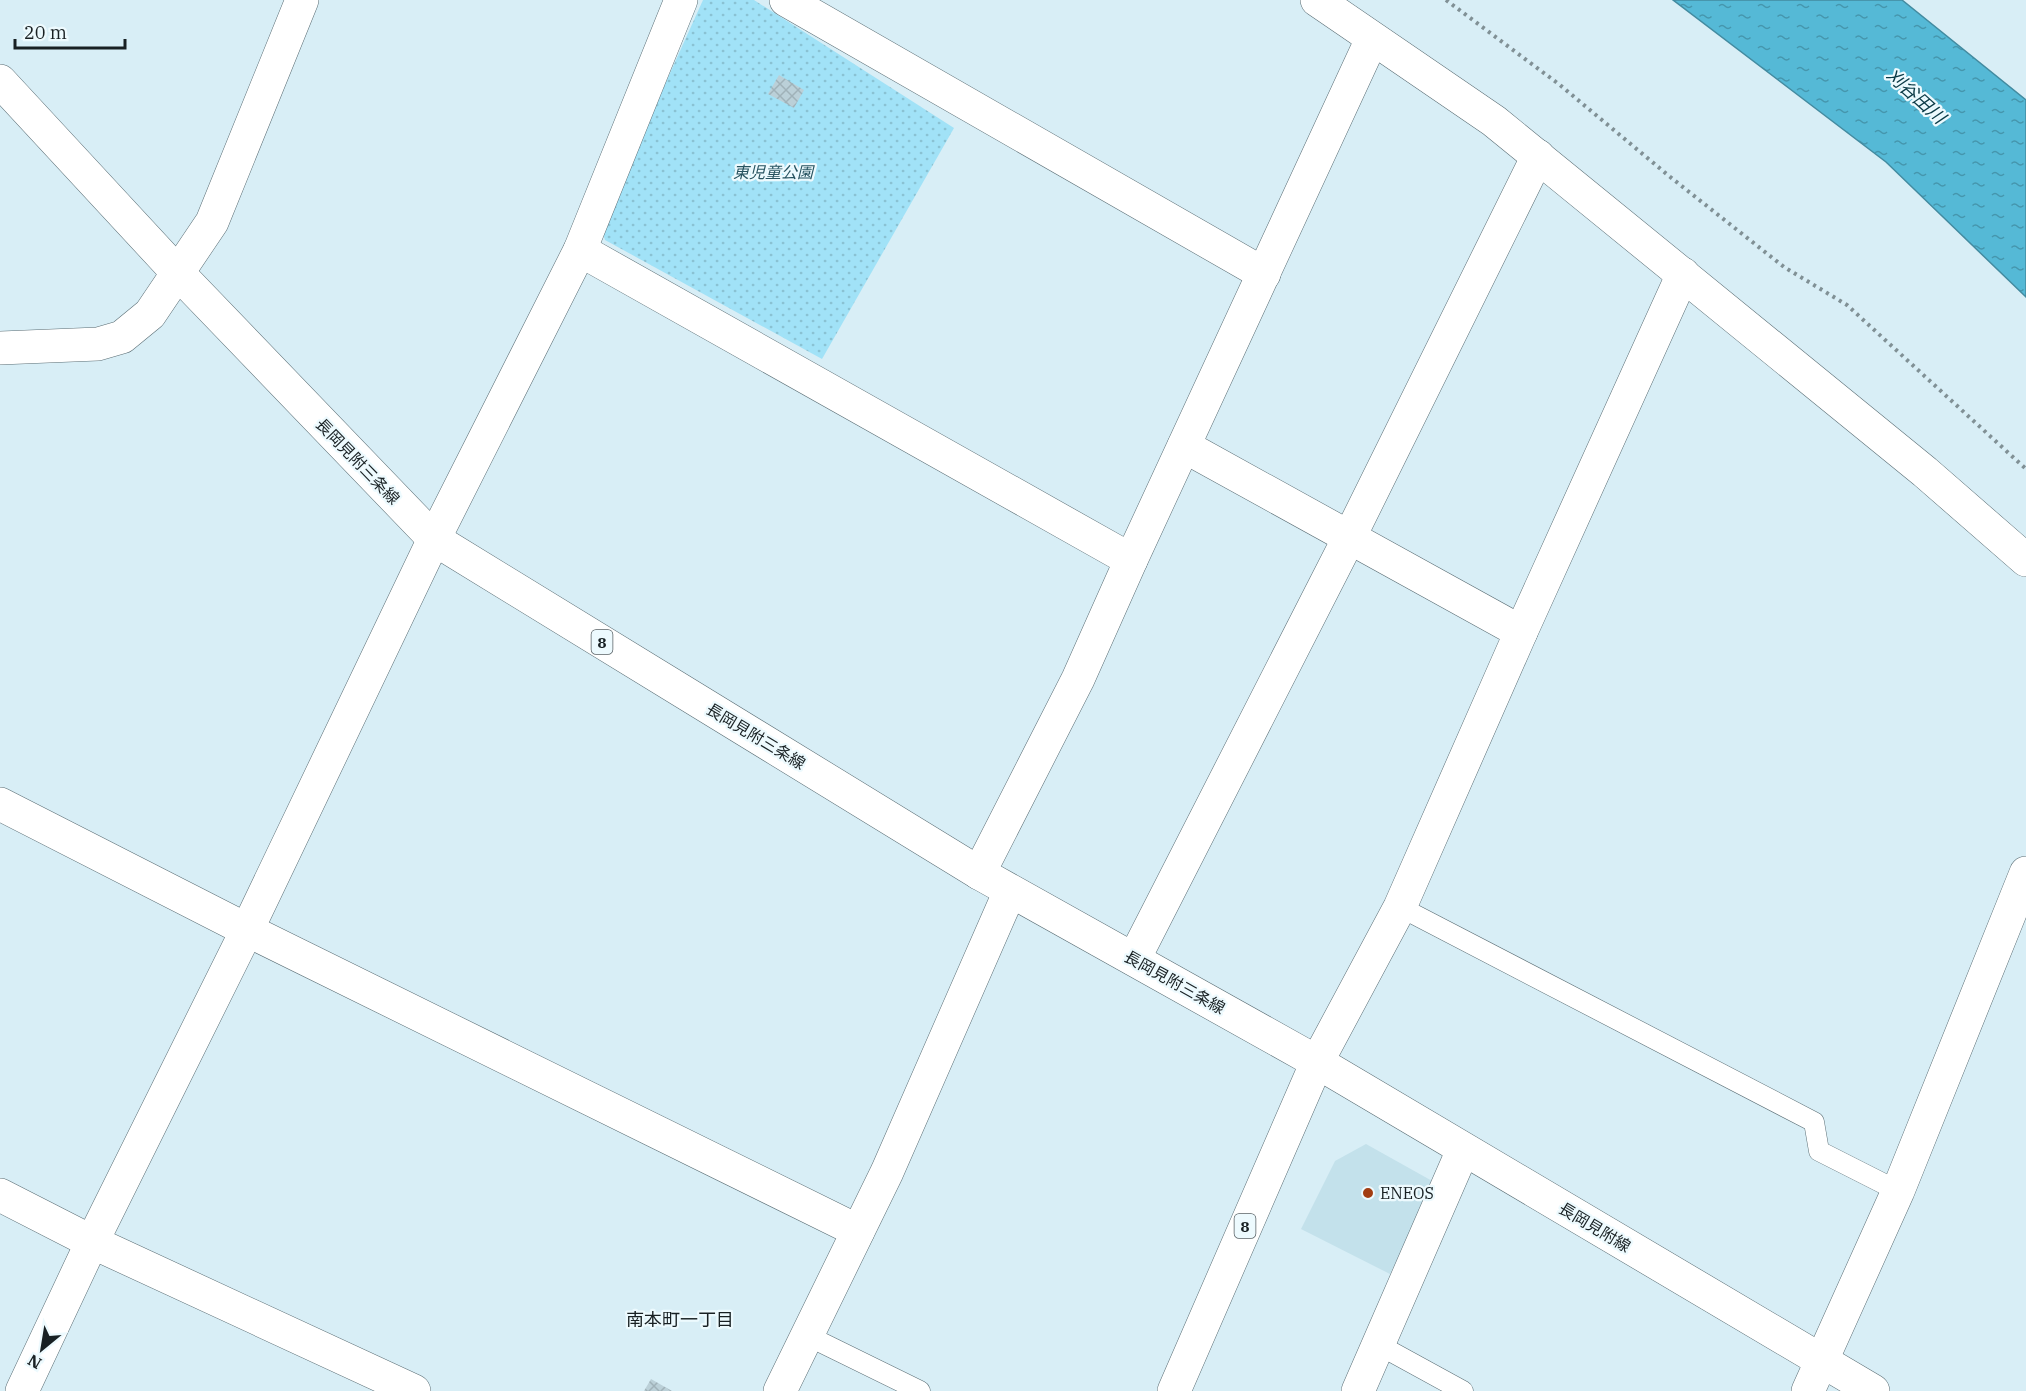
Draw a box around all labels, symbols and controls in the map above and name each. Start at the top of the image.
scale bar [15,12,124,50]
text: 20 m [24,21,67,44]
water label: 刈谷田川 [1882,63,1952,130]
park label: 東児童公園 [733,162,815,182]
street label: 長岡見附三条線 [312,414,404,508]
road number: 8 [592,630,612,654]
street label: 長岡見附三条線 [703,699,809,773]
street label: 長岡見附三条線 [1121,946,1229,1018]
place label: ENEOS [1380,1183,1434,1203]
marker: ENEOS [1361,1186,1375,1200]
street label: 長岡見附線 [1556,1198,1634,1256]
road number: 8 [1234,1214,1256,1238]
district label: 南本町一丁目 [626,1308,734,1331]
north arrow [12,1319,72,1379]
text: N [24,1350,45,1374]

